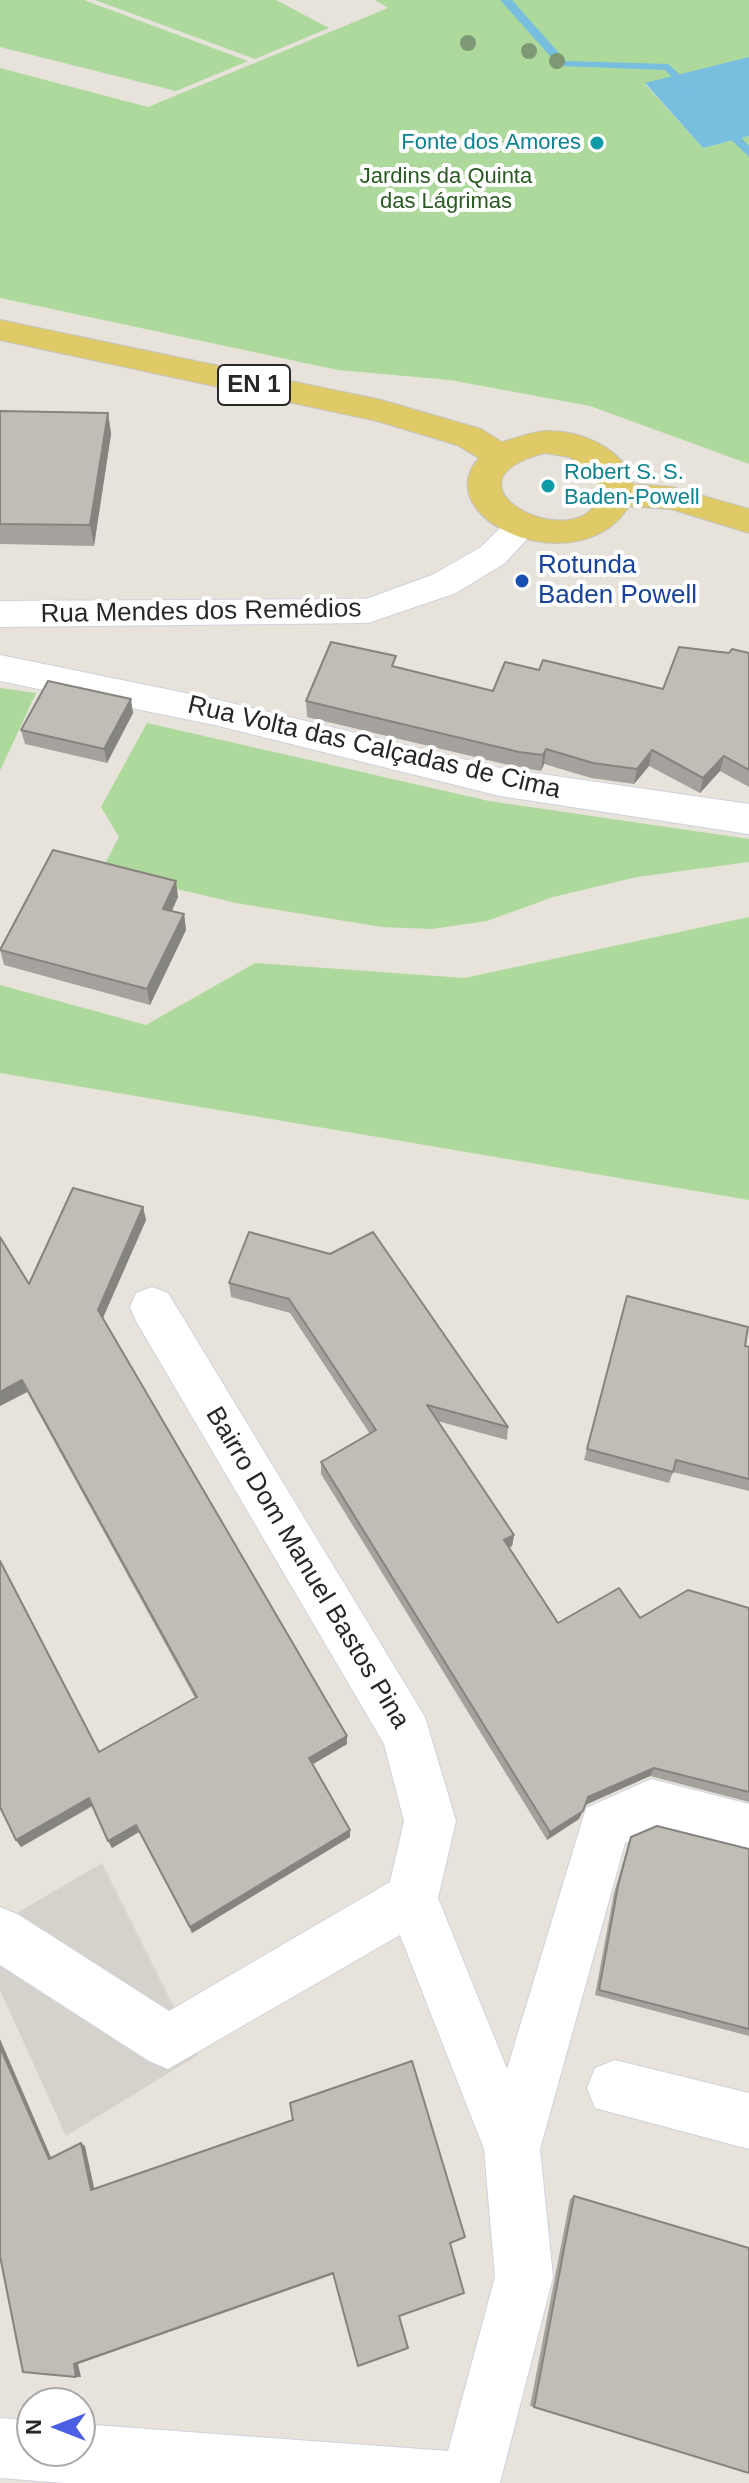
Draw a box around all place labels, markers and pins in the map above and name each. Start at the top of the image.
place label: Fonte dos Amores [401,130,581,156]
marker: Fonte dos Amores [588,134,606,152]
place label: Robert S. S. Baden-Powell [564,460,700,512]
marker: Robert S. S. Baden-Powell [539,477,557,495]
place label: Rotunda Baden Powell [538,550,697,612]
marker: Rotunda Baden Powell [513,572,531,590]

